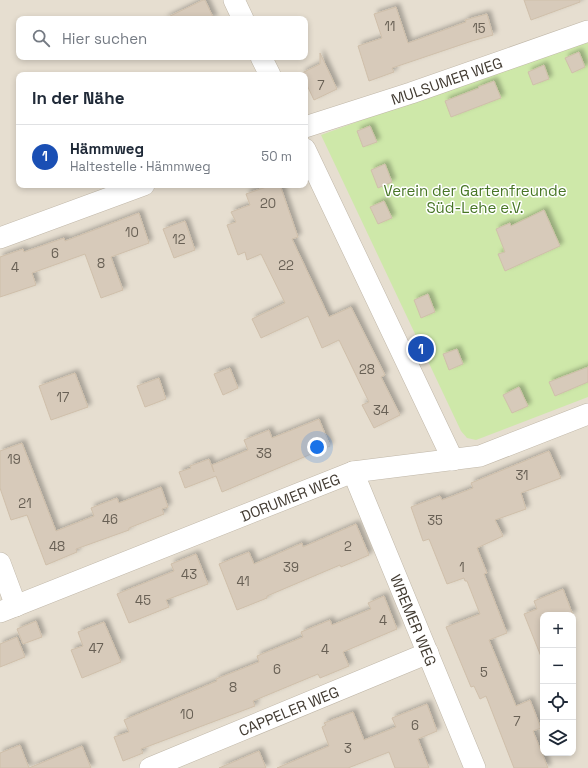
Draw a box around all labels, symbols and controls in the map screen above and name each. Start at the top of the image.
search box [16,16,308,60]
house number: 11 [385,18,395,35]
house number: 15 [472,20,486,37]
icon: search [30,27,52,49]
text: Hier suchen [62,29,147,48]
street label: MULSUMER WEG [388,52,505,108]
house number: 7 [317,77,325,94]
text: In der Nähe [32,87,124,109]
text: Hämmweg [70,139,144,158]
text: 1 [42,148,48,165]
text: 50 m [261,148,292,165]
text: Haltestelle · Hämmweg [70,158,211,175]
park label: Verein der Gartenfreunde Süd-Lehe e.V. [383,181,567,217]
house number: 20 [260,195,276,212]
house number: 10 [125,224,139,241]
house number: 12 [172,231,186,248]
house number: 6 [51,245,59,262]
house number: 8 [97,255,105,272]
house number: 22 [278,257,294,274]
house number: 4 [11,259,19,276]
pin: 1 [408,334,434,364]
house number: 28 [359,361,375,378]
house number: 17 [57,389,69,406]
house number: 34 [373,402,389,419]
your location [307,437,327,457]
house number: 38 [256,445,272,462]
house number: 19 [7,451,21,468]
house number: 31 [515,467,529,484]
street label: DORUMER WEG [237,469,343,525]
house number: 21 [18,495,32,512]
house number: 46 [102,511,118,528]
house number: 35 [427,512,443,529]
house number: 48 [49,538,65,555]
house number: 2 [344,538,352,555]
house number: 39 [283,559,299,576]
house number: 1 [459,559,465,576]
house number: 43 [181,566,197,583]
street label: WREMER WEG [387,571,441,668]
house number: 41 [236,573,250,590]
house number: 45 [135,592,151,609]
house number: 4 [379,612,387,629]
map controls [540,612,576,756]
button: + [540,612,576,648]
house number: 47 [88,640,104,657]
house number: 4 [321,641,329,658]
button: − [540,648,576,684]
house number: 6 [273,661,281,678]
house number: 5 [480,664,488,681]
house number: 8 [229,679,237,696]
street label: CAPPELER WEG [236,681,342,740]
button: locate [540,684,576,720]
house number: 10 [180,706,194,723]
house number: 7 [513,713,521,730]
house number: 6 [411,717,419,734]
button: layers [540,720,576,756]
house number: 3 [344,740,352,757]

